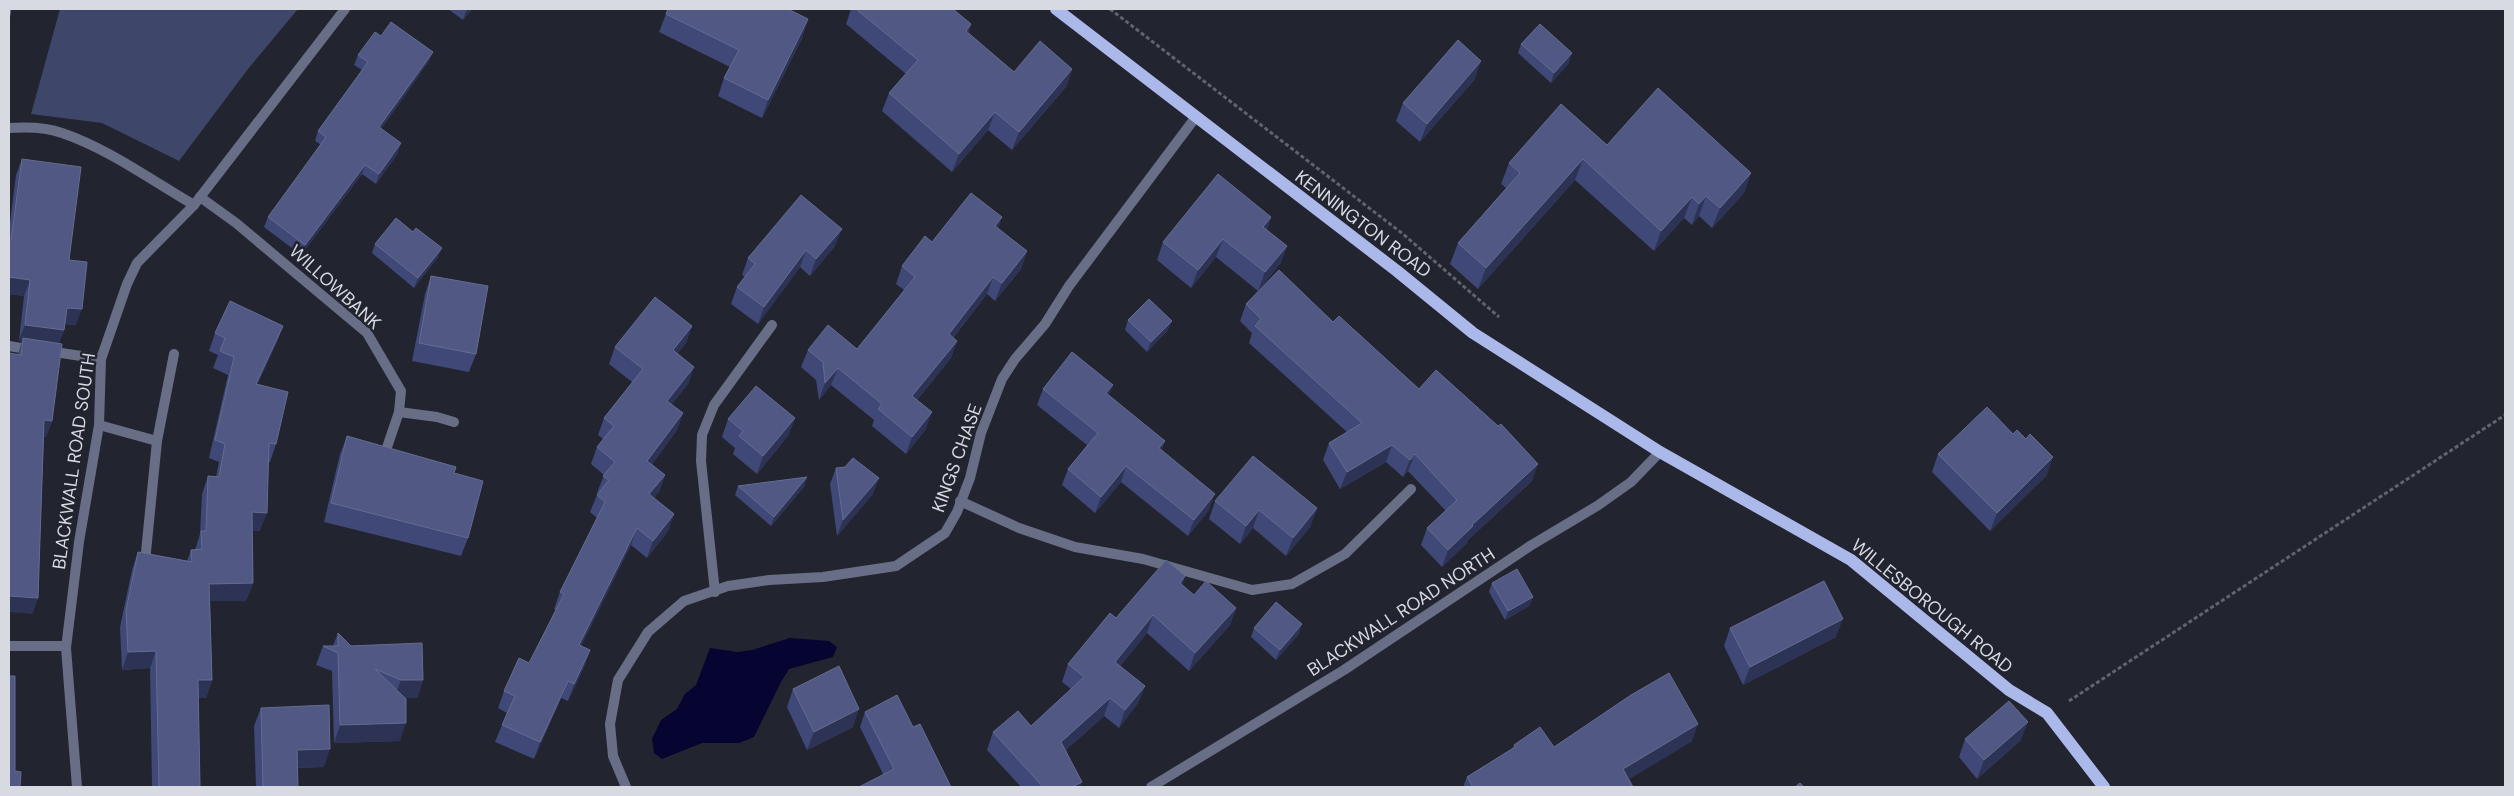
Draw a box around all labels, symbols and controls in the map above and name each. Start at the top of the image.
street label: KENNINGTON ROAD [1290,165,1436,283]
street label: WILLOWBANK [284,239,386,335]
street label: BLACKWALL ROAD SOUTH [47,351,101,571]
street label: KINGS CHASE [926,400,988,516]
street label: WILLESBOROUGH ROAD [1846,533,2018,679]
street label: BLACKWALL ROAD NORTH [1303,542,1499,682]

